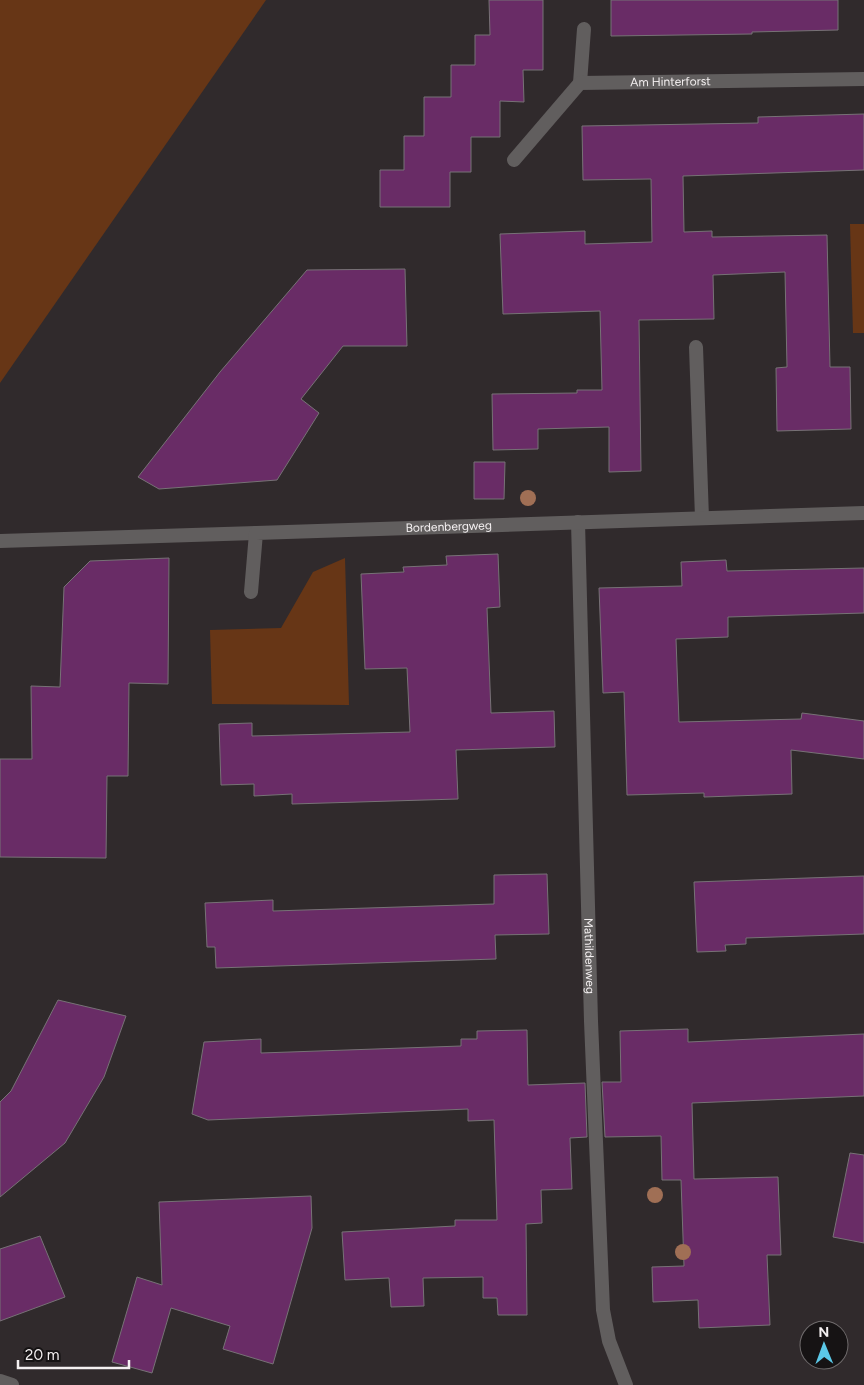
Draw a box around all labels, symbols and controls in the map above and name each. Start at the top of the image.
street label: Am Hinterforst [630,74,711,89]
street label: Bordenbergweg [405,518,492,535]
street label: Mathildenweg [581,918,597,994]
north arrow [799,1320,849,1370]
text: N [818,1324,829,1341]
scale bar [18,1338,129,1370]
text: 20 m [25,1346,59,1364]

